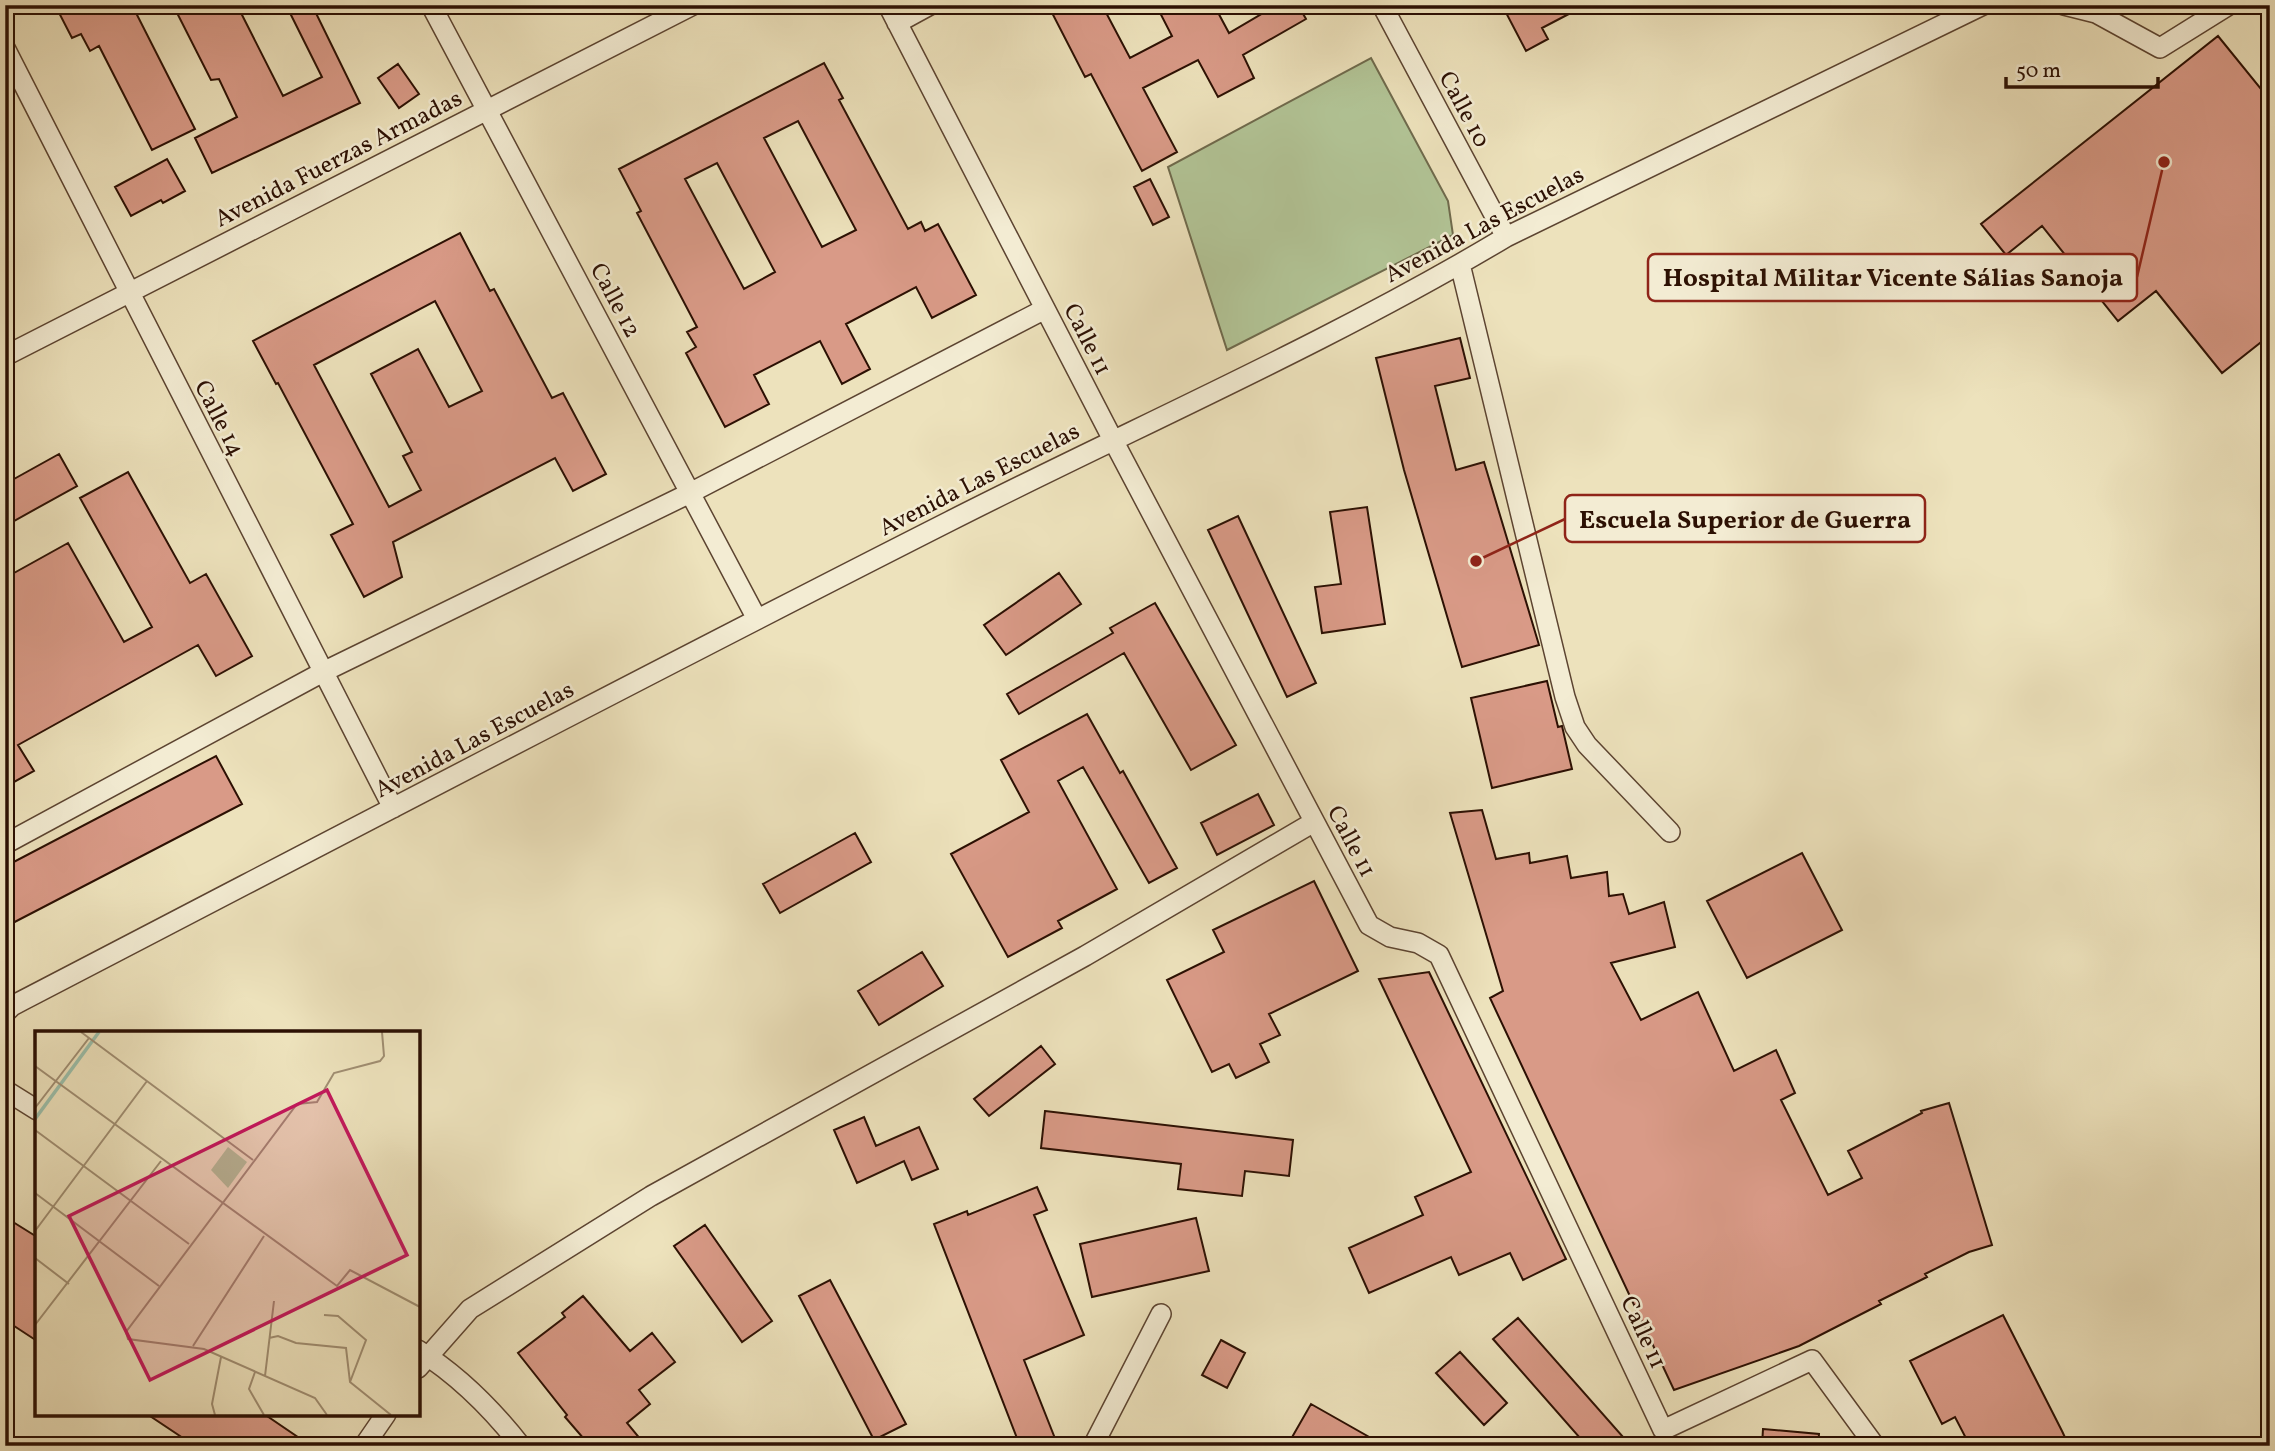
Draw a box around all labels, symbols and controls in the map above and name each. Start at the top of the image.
scale bar [2006,46,2158,90]
text: 50 m [2016,57,2061,86]
street label: Calle 10 [1429,66,1497,154]
street label: Avenida Fuerzas Armadas [209,82,469,237]
street label: Avenida Las Escuelas [1379,159,1591,293]
callout: Hospital Militar Vicente Sálias Sanoja [1648,254,2137,301]
street label: Calle 12 [580,257,648,344]
text: Hospital Militar Vicente Sálias Sanoja [1663,261,2123,297]
street label: Calle 11 [1054,298,1119,382]
street label: Calle 14 [185,375,252,463]
street label: Avenida Las Escuelas [874,415,1086,546]
callout: Escuela Superior de Guerra [1565,495,1925,542]
text: Escuela Superior de Guerra [1579,503,1911,539]
street label: Avenida Las Escuelas [369,674,581,808]
street label: Calle 11 [1317,800,1383,884]
inset map [35,1031,420,1416]
street label: Calle 11 [1611,1291,1674,1375]

